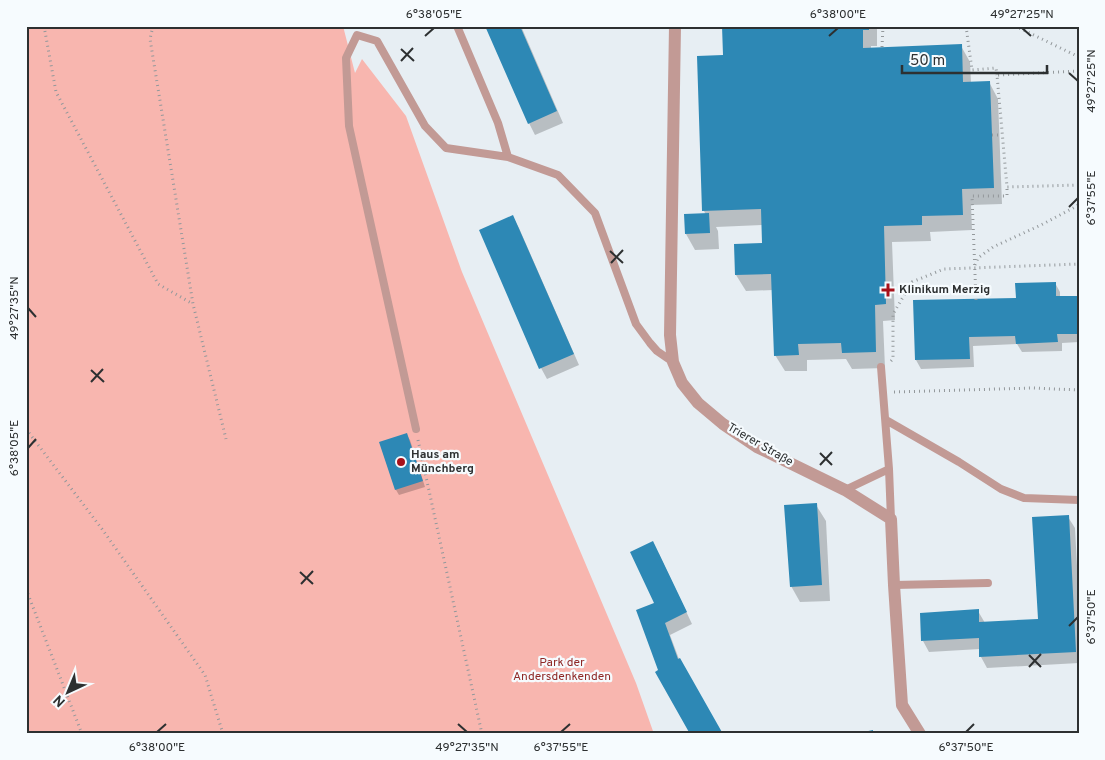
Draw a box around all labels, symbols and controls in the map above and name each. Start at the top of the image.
text: 6°38'05"E [406,7,462,23]
text: 6°38'00"E [810,7,866,23]
text: 49°27'25"N [990,7,1054,23]
scale bar [902,42,1048,74]
text: 49°27'25"N [1084,49,1100,113]
text: 50 m [910,52,945,71]
text: 6°37'55"E [1084,171,1100,225]
text: 49°27'35"N [7,276,23,340]
place label: Klinikum Merzig [899,282,990,298]
marker: Klinikum Merzig [881,283,895,297]
text: 6°38'05"E [7,420,23,476]
street label: Trierer Straße [724,420,796,470]
place label: Haus am Münchberg [411,447,474,477]
marker: Haus am Münchberg [395,456,407,468]
text: 6°37'50"E [1084,589,1100,645]
park label: Park der Andersdenkenden [513,655,611,685]
north arrow [42,668,92,718]
text: N [50,691,70,710]
text: 6°38'00"E [129,740,185,756]
text: 49°27'35"N [435,740,499,756]
text: 6°37'55"E [534,740,588,756]
text: 6°37'50"E [938,740,994,756]

